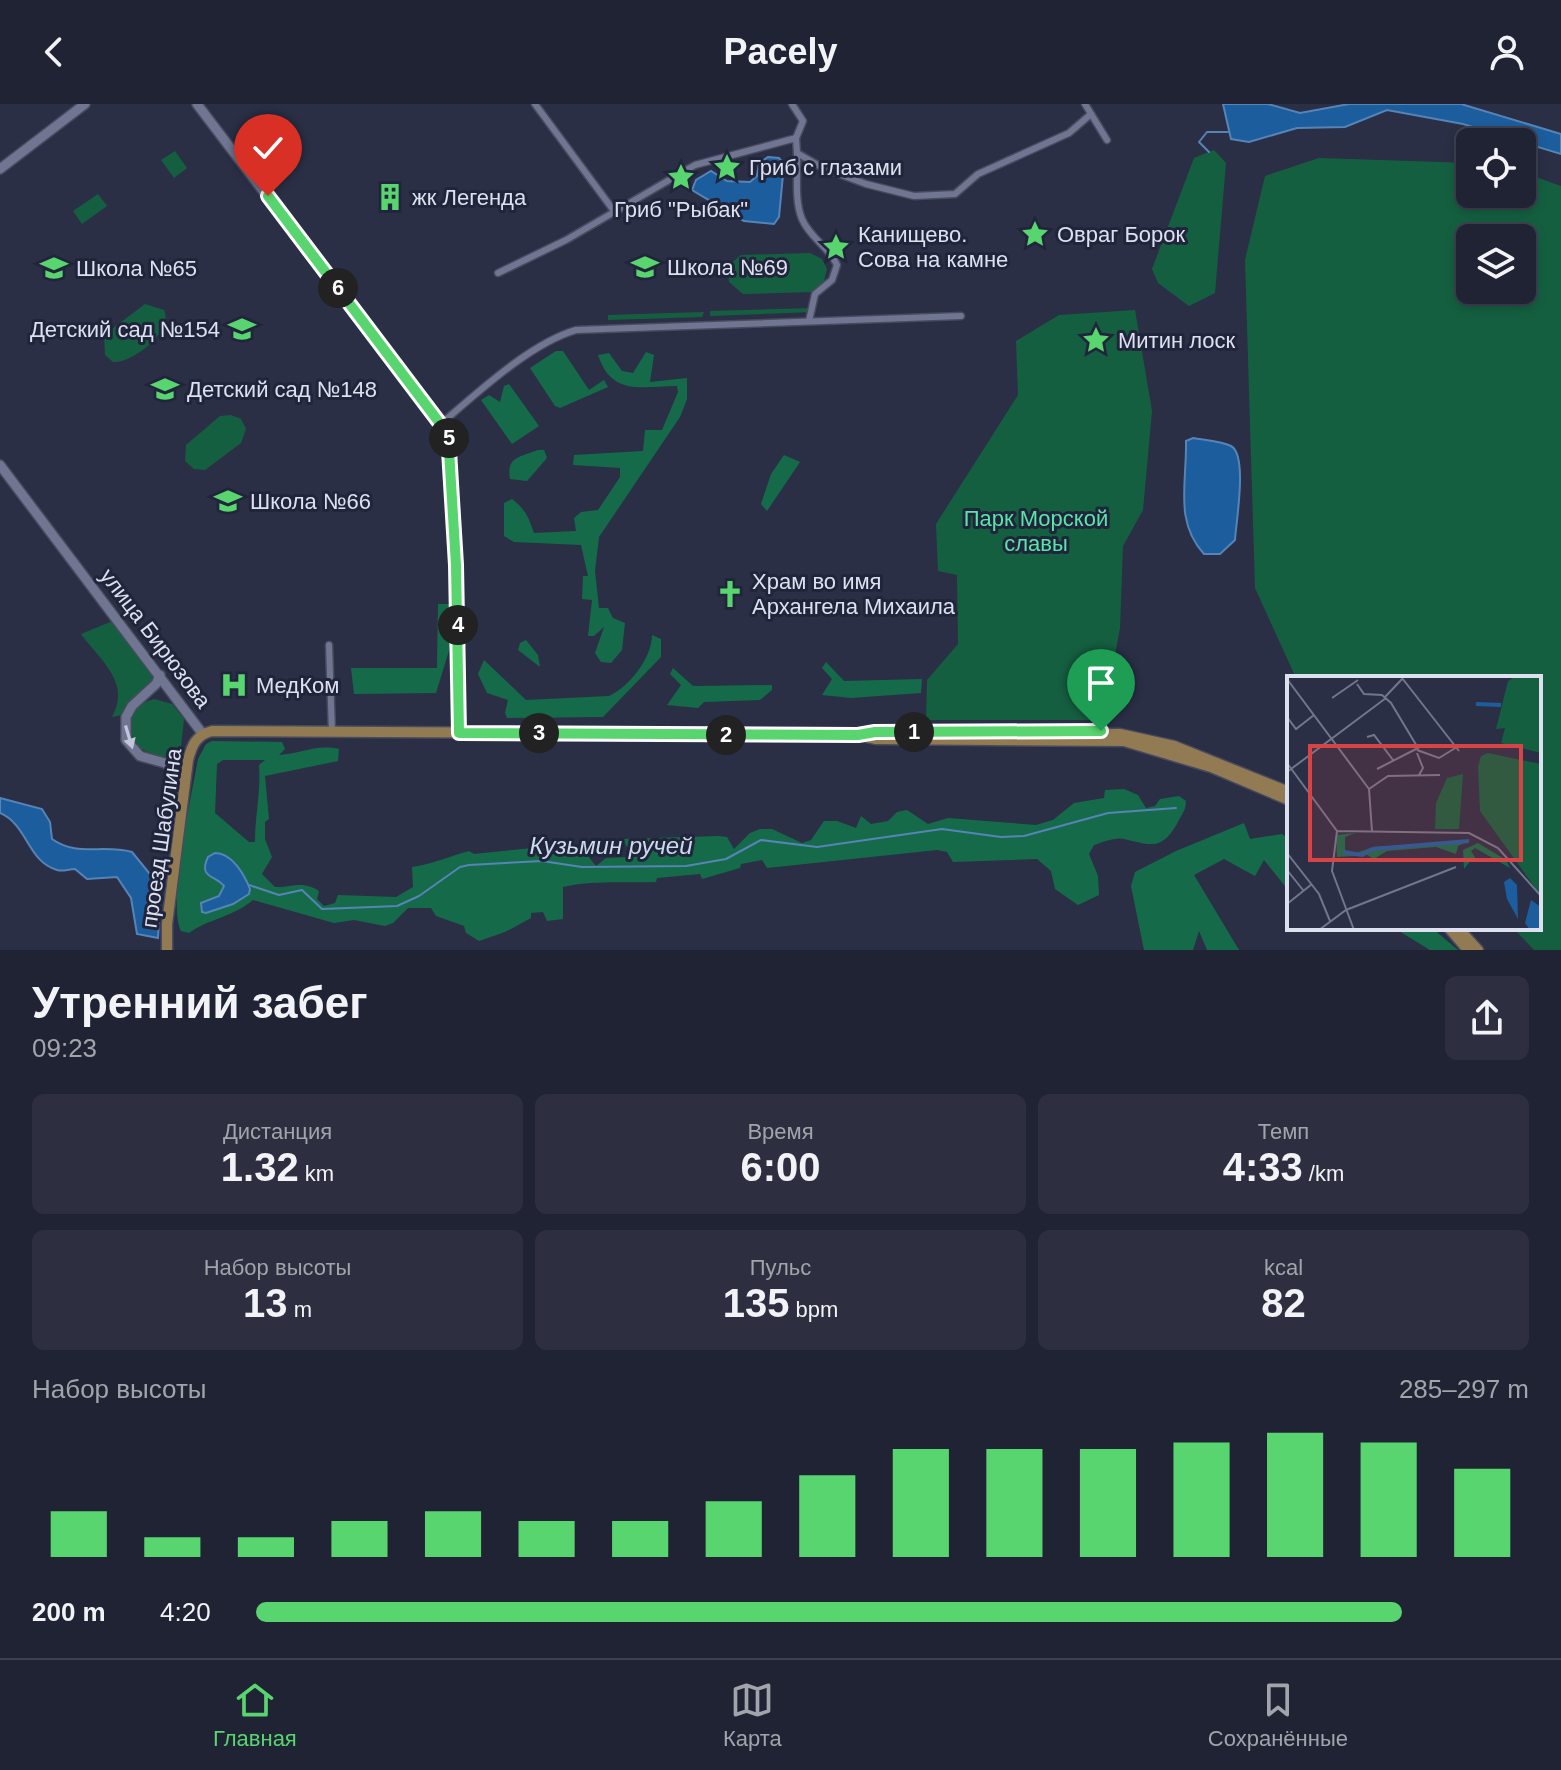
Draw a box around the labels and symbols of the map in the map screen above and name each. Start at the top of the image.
pin [234,114,302,196]
place icon: Гриб с глазами [712,152,742,182]
place label: Гриб с глазами [749,155,902,180]
place icon: Гриб "Рыбак" [666,162,696,192]
building icon: жк Легенда [375,182,405,212]
place label: жк Легенда [412,185,527,210]
place label: Гриб "Рыбак" [614,197,748,222]
place icon: Овраг Борок [1020,219,1050,249]
place label: Канищево. Сова на камне [858,222,1008,272]
place label: Овраг Борок [1057,222,1186,247]
place icon: Канищево. Сова на камне [821,232,851,262]
school or university icon: Школа №69 [630,252,660,282]
school or university icon: Школа №65 [39,253,69,283]
place label: Школа №69 [667,255,788,280]
place label: Школа №65 [76,256,197,281]
pin: 6 [318,268,358,308]
school or university icon: Детский сад №154 [227,314,257,344]
place label: Детский сад №154 [30,317,220,342]
place icon: Митин лоск [1081,325,1111,355]
place label: Митин лоск [1118,328,1236,353]
school or university icon: Детский сад №148 [150,374,180,404]
place label: Детский сад №148 [187,377,377,402]
pin: 5 [429,418,469,458]
school or university icon: Школа №66 [213,486,243,516]
place label: Школа №66 [250,489,371,514]
park label: Парк Морской славы [964,506,1108,556]
street label: улица Бирюзова [95,564,217,713]
place label: Храм во имя Архангела Михаила [752,569,956,619]
church icon: Храм во имя Архангела Михаила [715,579,745,609]
pin: 4 [438,605,478,645]
pin [1067,649,1135,731]
hospital icon: МедКом [219,670,249,700]
place label: МедКом [256,673,339,698]
inset map [1287,676,1541,930]
pin: 1 [894,712,934,752]
pin: 3 [519,713,559,753]
pin: 2 [706,715,746,755]
one-way arrow [123,725,136,749]
street label: проезд Шабулина [137,746,187,930]
water label: Кузьмин ручей [530,832,693,859]

